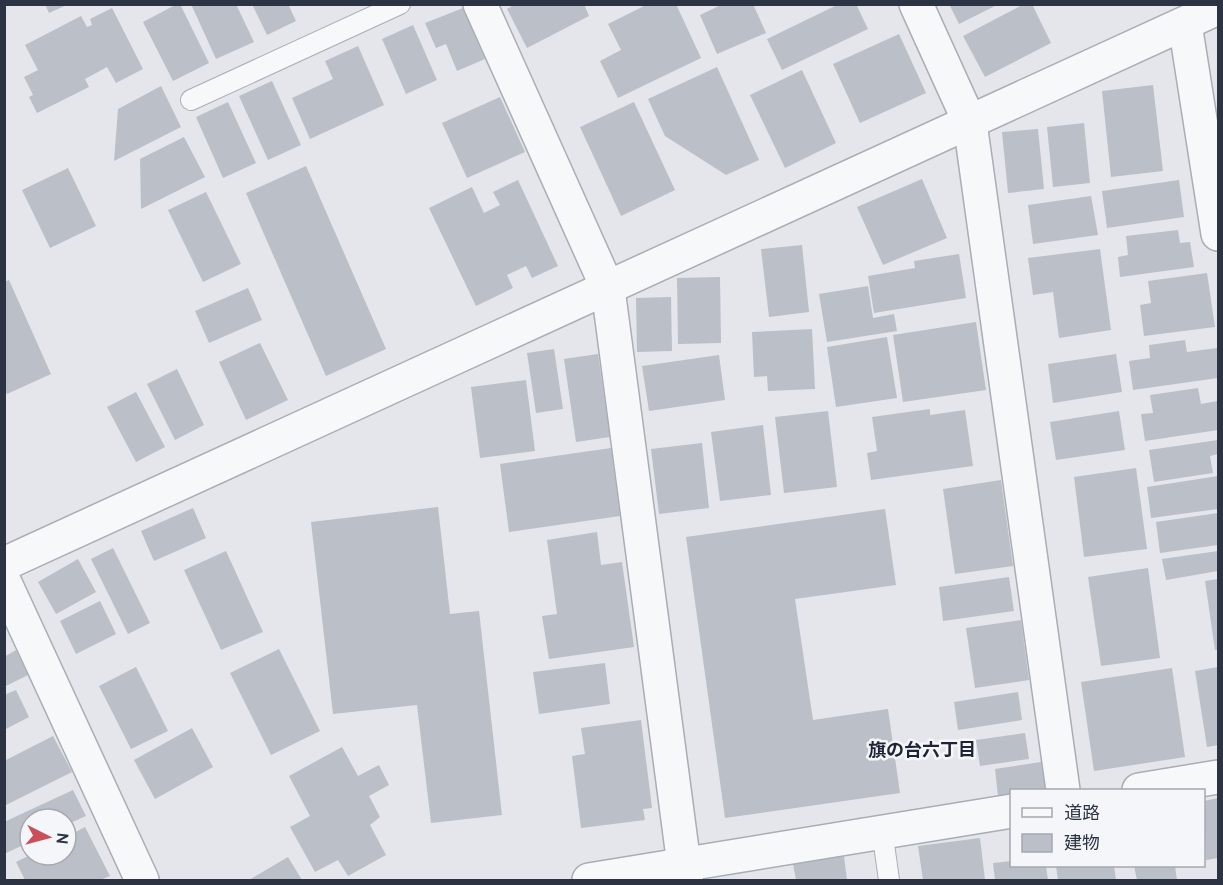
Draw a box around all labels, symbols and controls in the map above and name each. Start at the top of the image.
district label: 旗の台六丁目 [868,740,976,763]
legend [1010,789,1205,867]
text: 道路 [1064,803,1100,826]
north arrow [18,807,78,867]
text: N [50,832,71,845]
text: 建物 [1064,833,1100,856]

